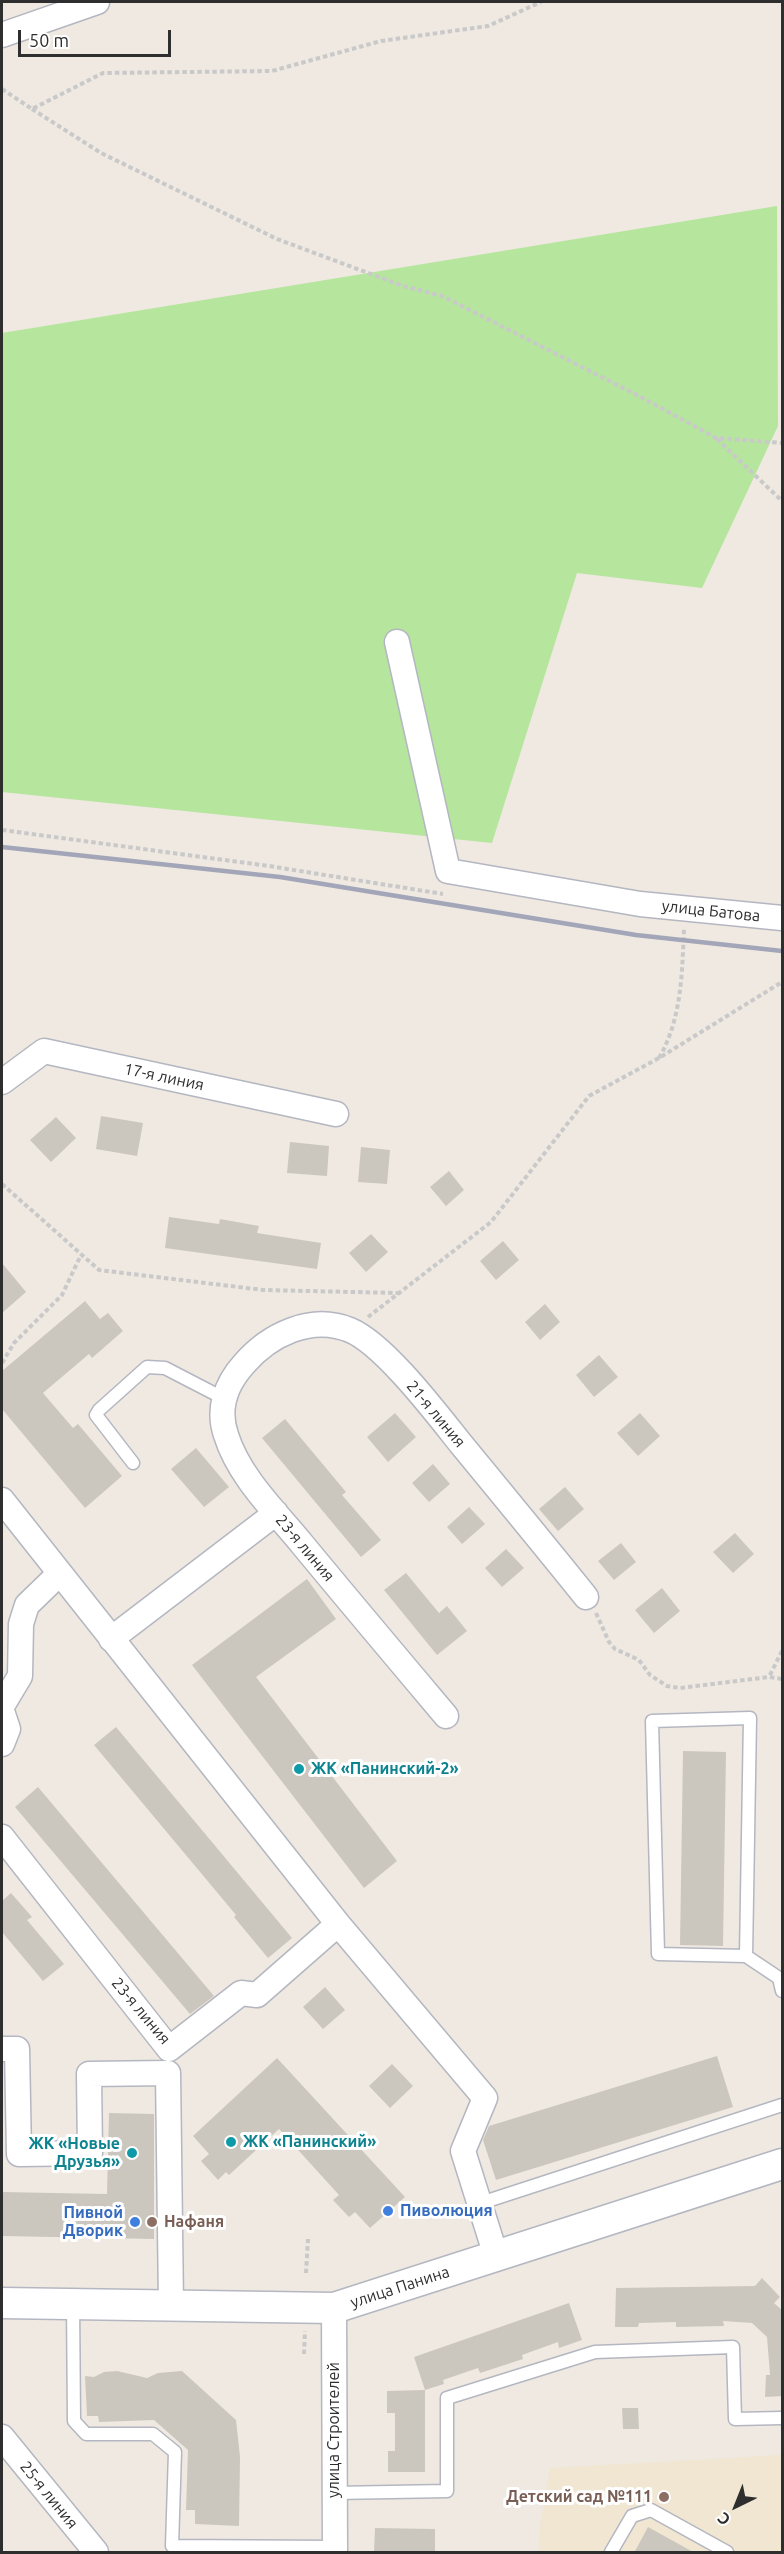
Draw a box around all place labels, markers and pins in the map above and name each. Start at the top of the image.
place label: ЖК «Панинский-2» [311,1759,458,1779]
marker: ЖК «Панинский-2» [292,1762,306,1776]
place label: ЖК «Панинский» [243,2132,376,2152]
place label: ЖК «Новые Друзья» [29,2134,120,2172]
marker: ЖК «Панинский» [224,2135,238,2149]
marker: ЖК «Новые Друзья» [125,2146,139,2160]
place label: Пиволюция [400,2201,493,2221]
place label: Пивной Дворик [63,2203,123,2241]
marker: Пиволюция [381,2204,395,2218]
place label: Нафаня [164,2212,224,2232]
marker: Пивной Дворик [128,2215,142,2229]
marker: Нафаня [145,2215,159,2229]
place label: Детский сад №111 [506,2487,652,2507]
marker: Детский сад №111 [657,2490,671,2504]

